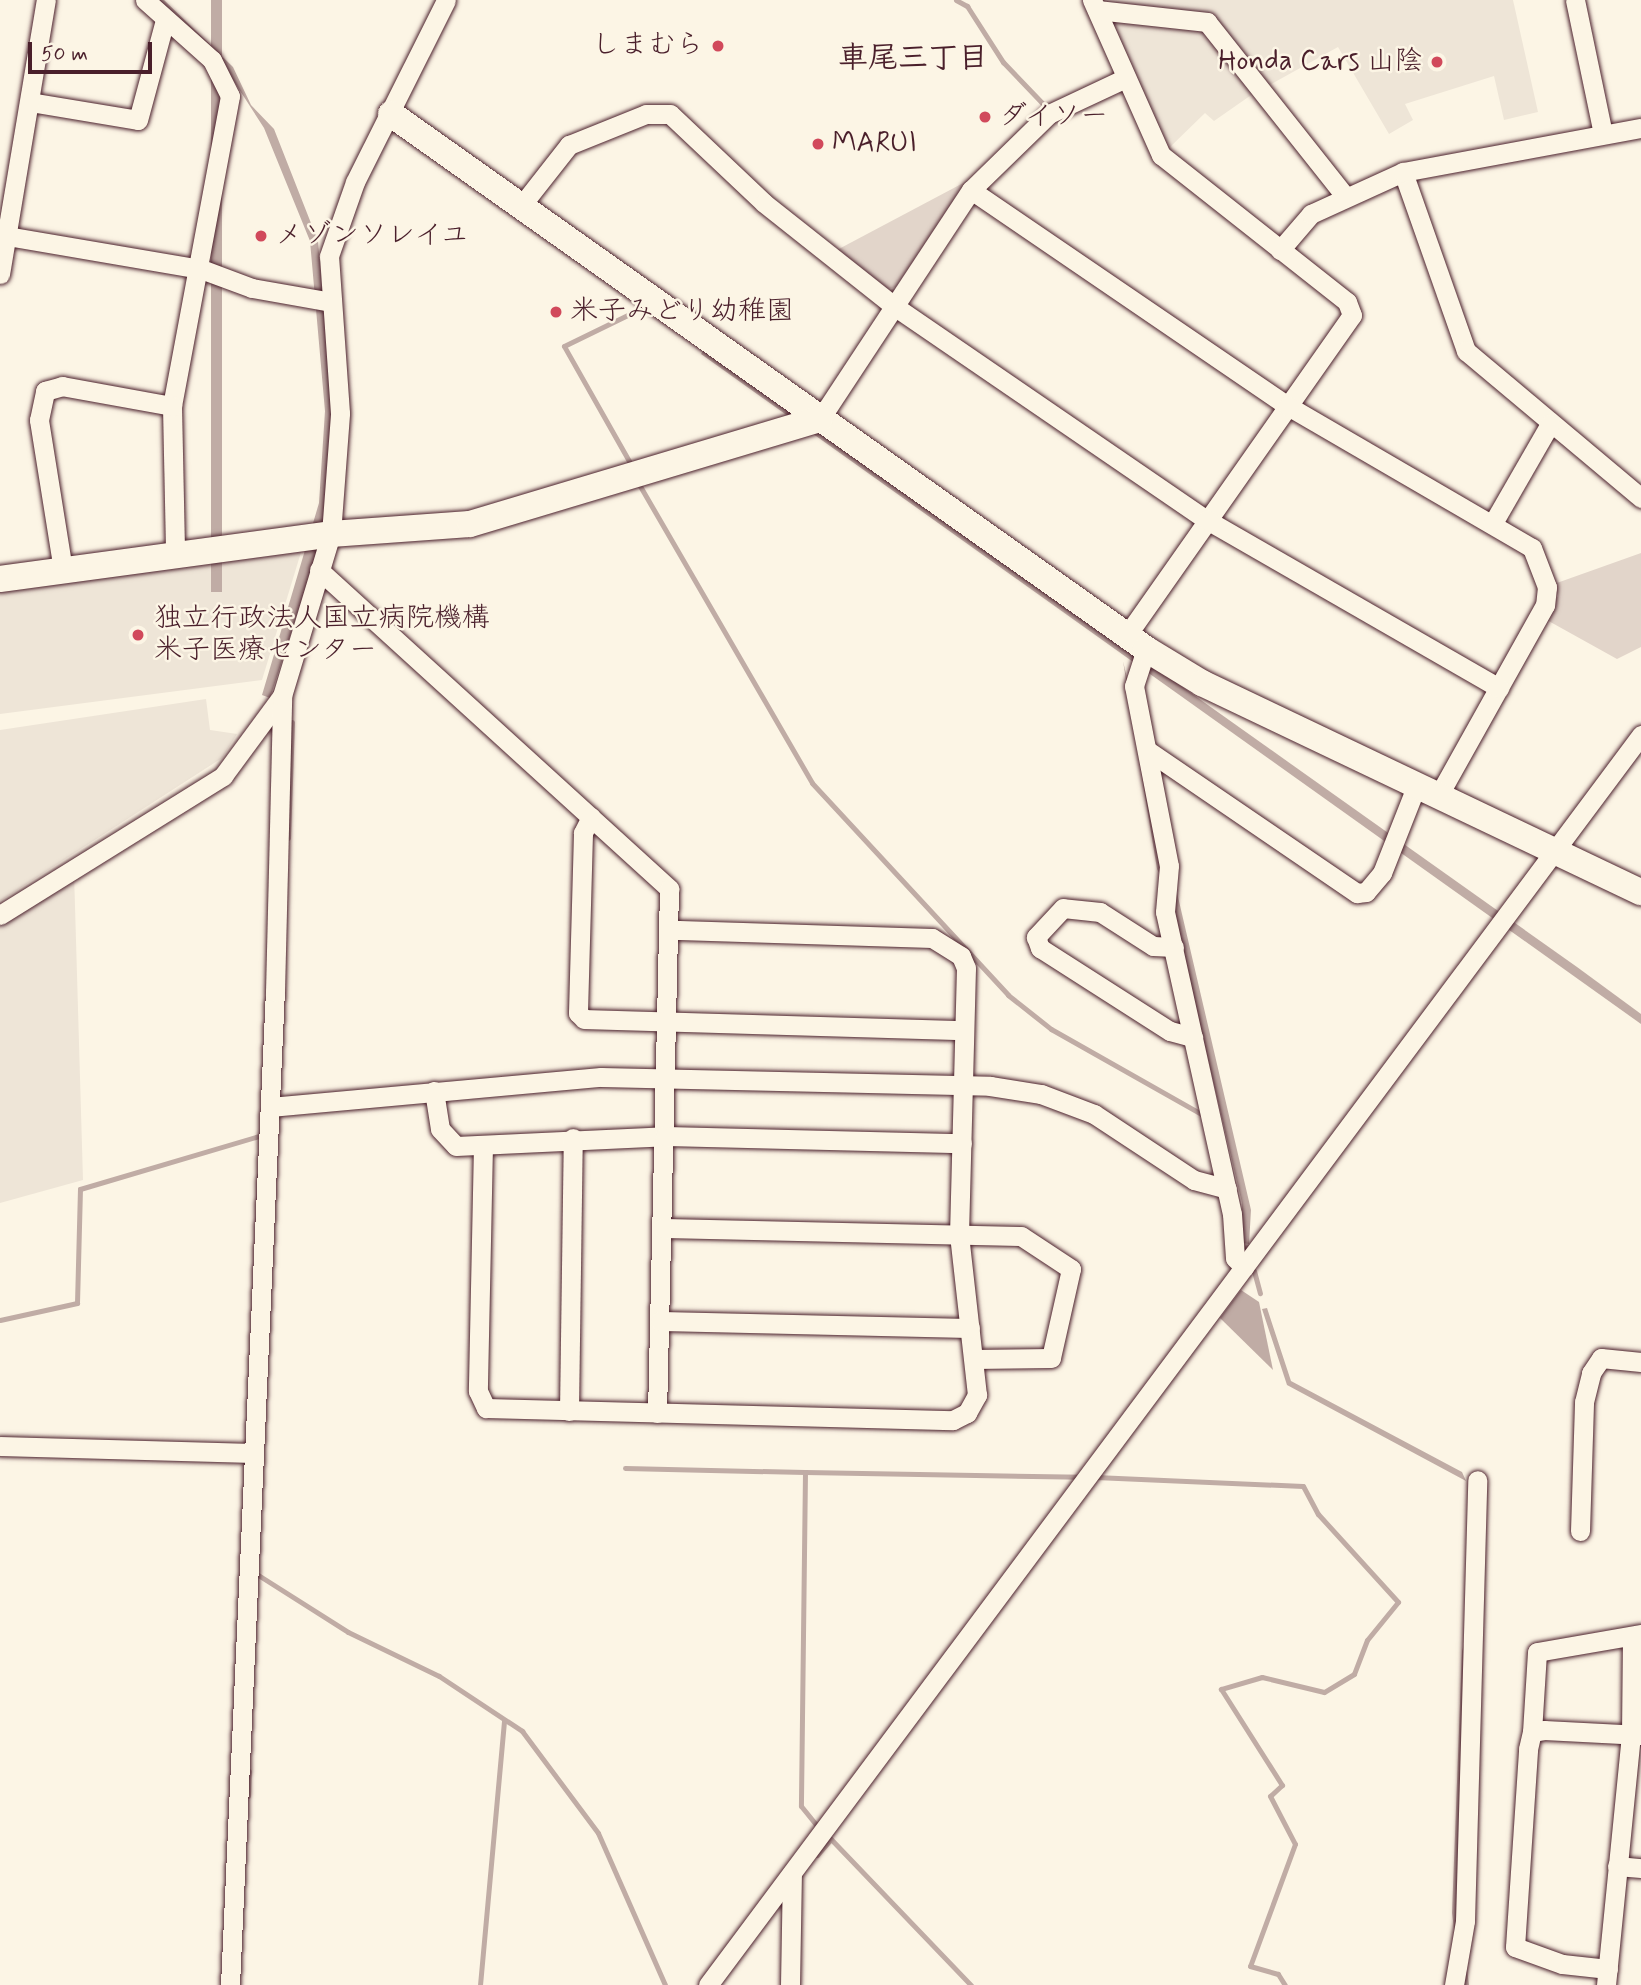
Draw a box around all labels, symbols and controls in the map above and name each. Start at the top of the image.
scale bar [32,28,156,72]
place label: しまむら [592,29,704,63]
marker: しまむら [710,38,726,54]
text: 50 m [41,40,88,68]
district label: 車尾三丁目 [838,41,988,77]
place label: Honda Cars 山陰 [1221,45,1423,79]
marker: Honda Cars 山陰 [1429,54,1445,70]
place label: ダイソー [999,100,1111,134]
marker: ダイソー [977,109,993,125]
place label: MARUI [832,127,917,161]
marker: MARUI [810,136,826,152]
place label: メゾンソレイユ [275,219,471,253]
marker: メゾンソレイユ [253,228,269,244]
place label: 米子みどり幼稚園 [570,295,794,329]
marker: 米子みどり幼稚園 [548,304,564,320]
place label: 独立行政法人国立病院機構 米子医療センター [154,602,490,668]
marker: 独立行政法人国立病院機構 米子医療センター [128,625,148,645]

